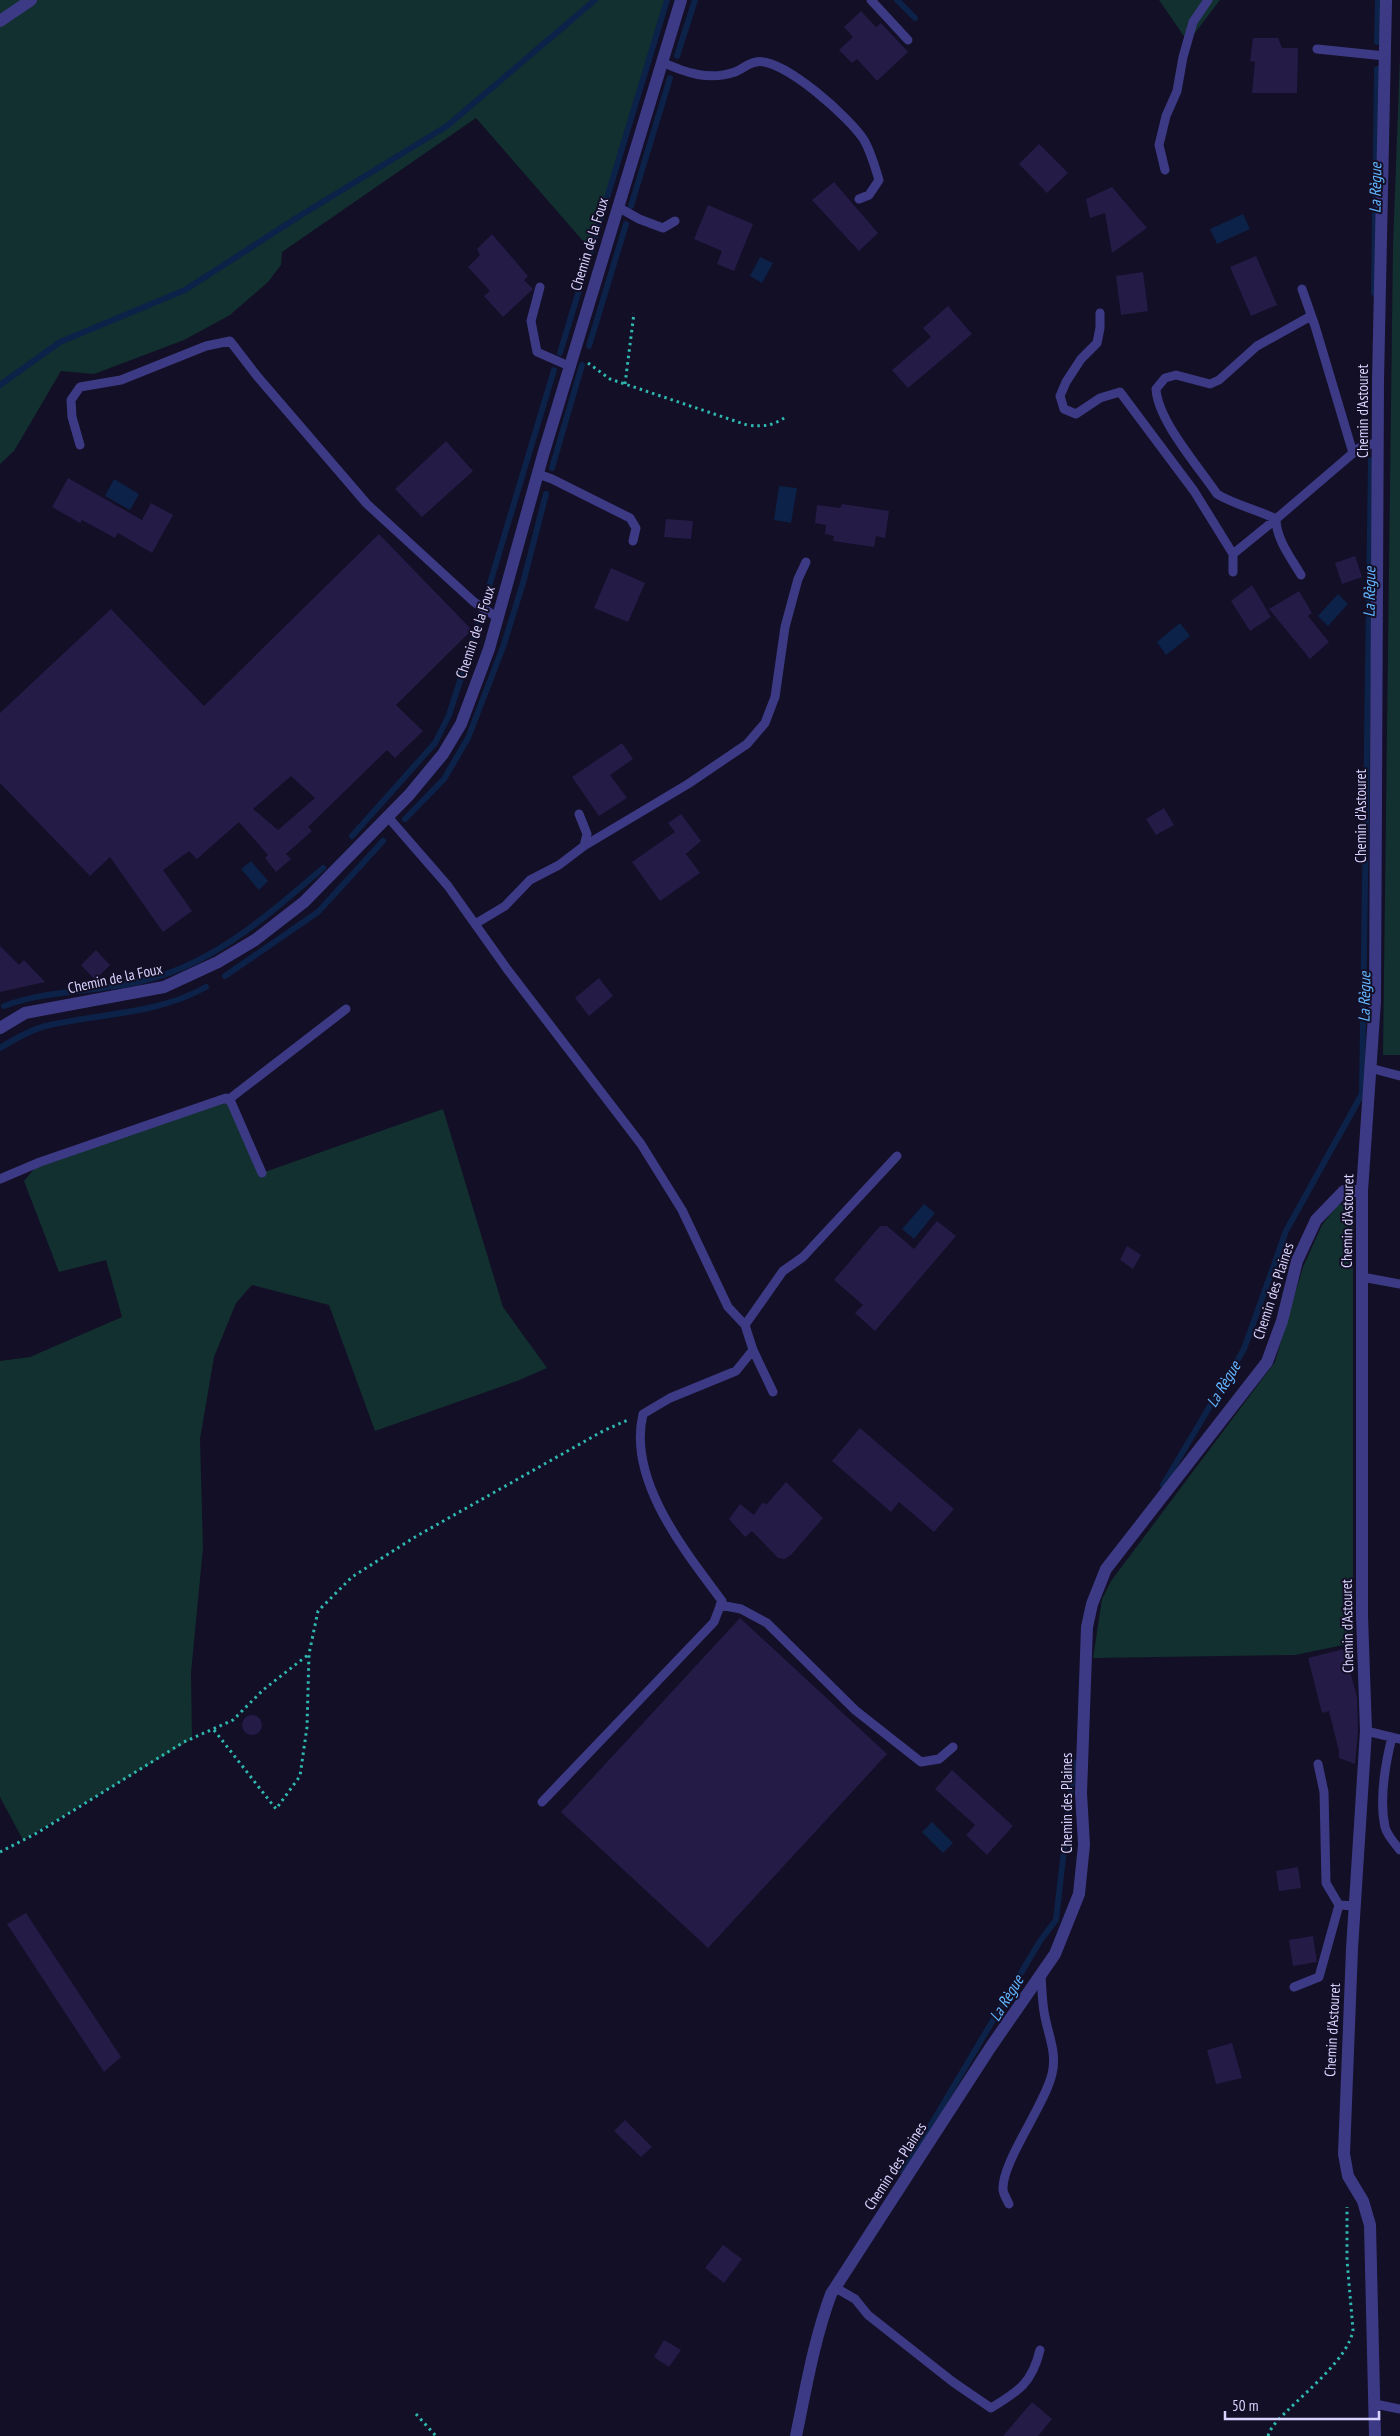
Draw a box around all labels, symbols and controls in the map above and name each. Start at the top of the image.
water label: La Règue [1365,161,1385,213]
street label: Chemin de la Foux [566,195,612,293]
street label: Chemin d'Astouret [1353,364,1372,458]
water label: La Règue [1359,565,1379,617]
street label: Chemin de la Foux [451,583,499,681]
street label: Chemin d'Astouret [1351,769,1370,863]
street label: Chemin de la Foux [66,959,164,997]
water label: La Règue [1354,970,1374,1022]
street label: Chemin d'Astouret [1337,1174,1357,1268]
street label: Chemin des Plaines [1248,1240,1298,1342]
water label: La Règue [1201,1356,1245,1411]
street label: Chemin d'Astouret [1337,1579,1357,1673]
street label: Chemin des Plaines [1057,1753,1076,1853]
water label: La Règue [984,1970,1028,2025]
street label: Chemin d'Astouret [1320,1983,1344,2077]
street label: Chemin des Plaines [860,2119,930,2213]
scale bar [1225,2388,1379,2420]
text: 50 m [1232,2396,1258,2415]

